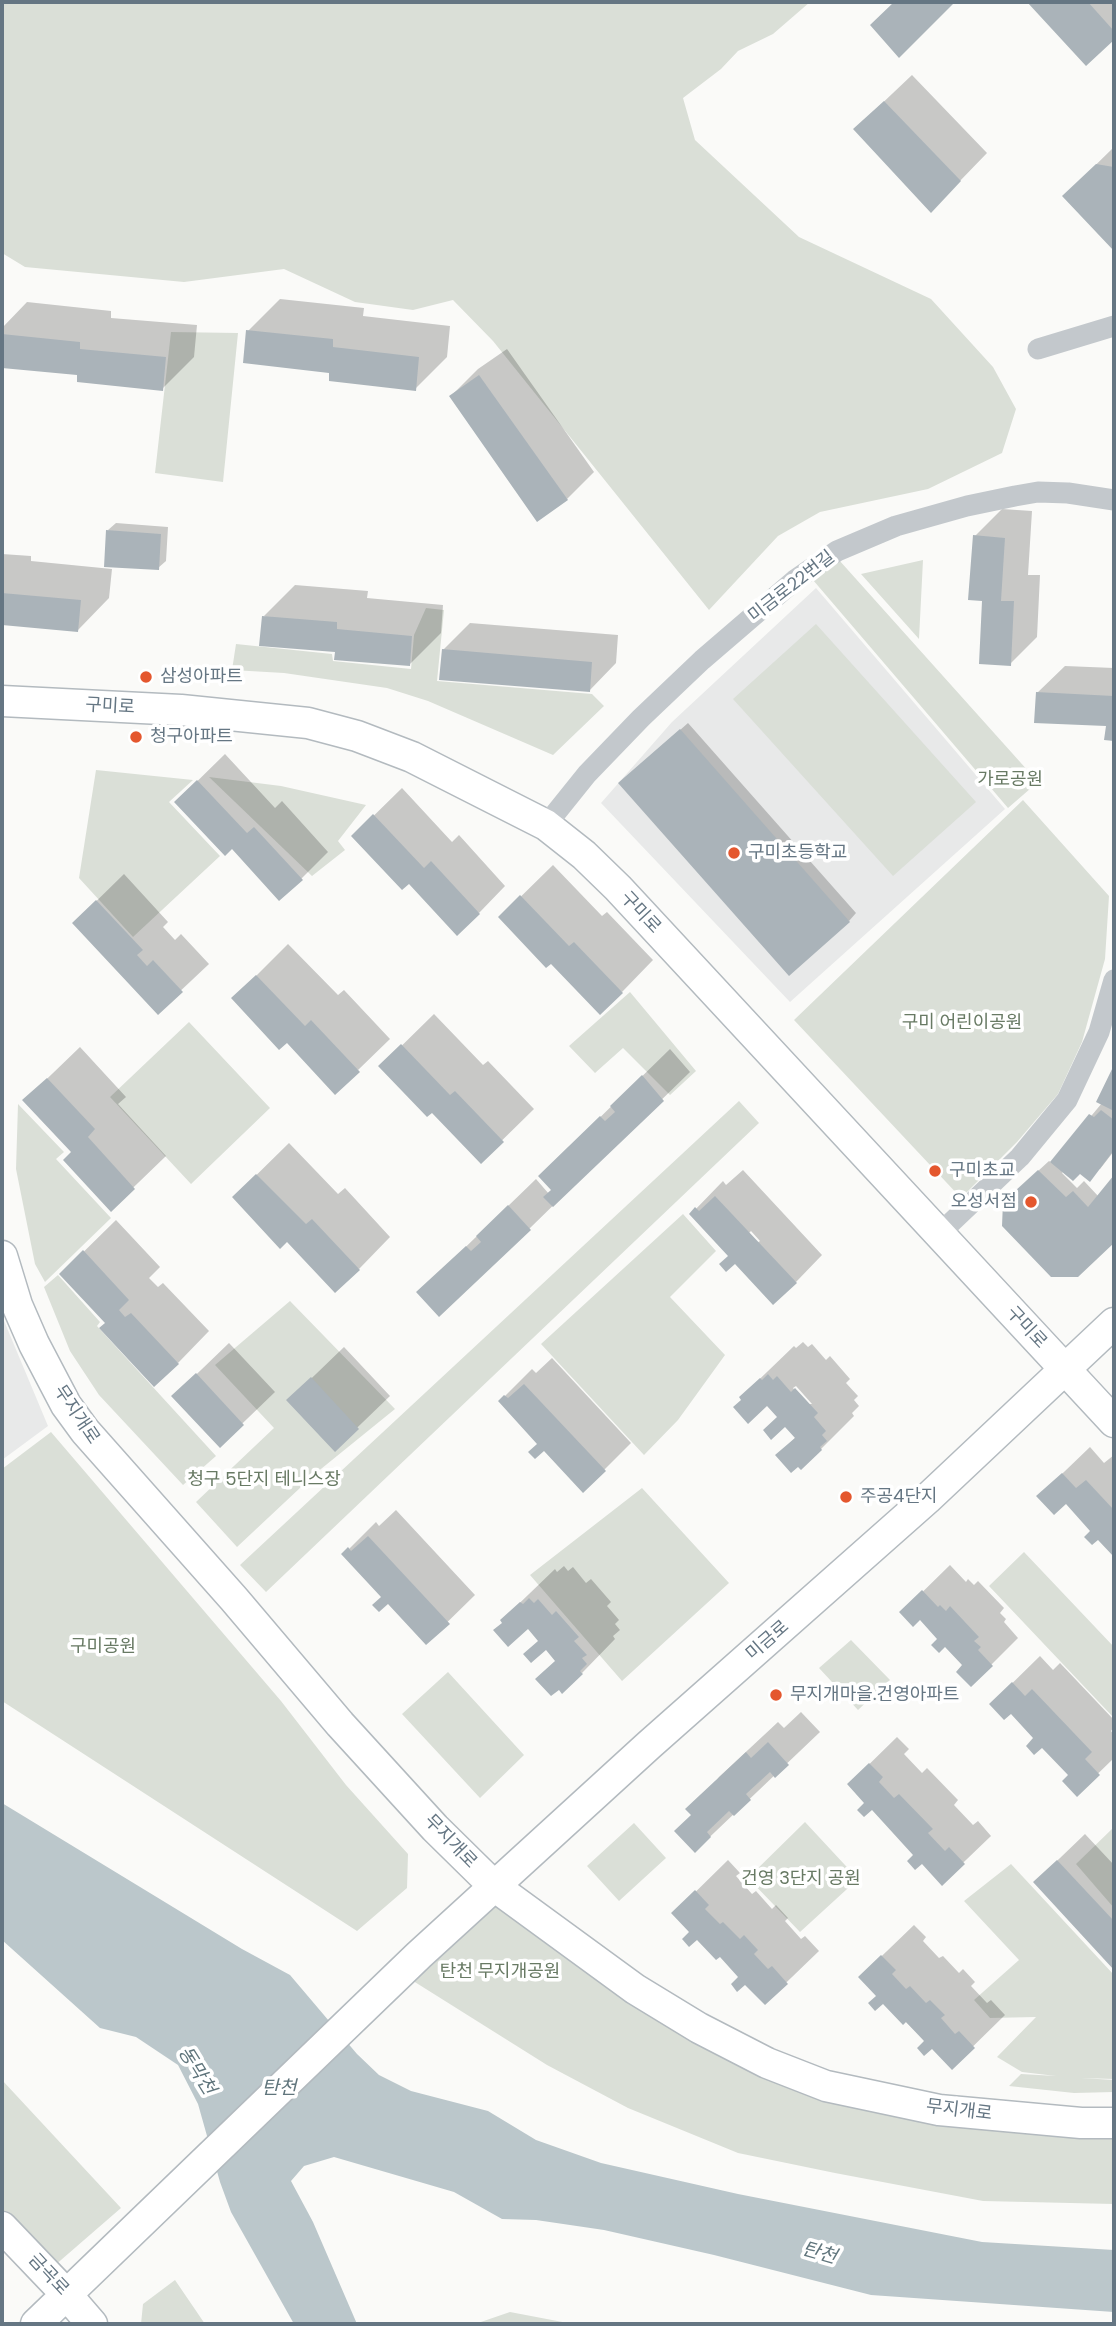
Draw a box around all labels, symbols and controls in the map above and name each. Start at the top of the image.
street label: 미금로22번길 [745,547,839,627]
place label: 삼성아파트 [160,666,243,688]
marker: 삼성아파트 [138,669,154,685]
street label: 구미로 [85,695,135,719]
place label: 청구아파트 [150,726,233,748]
marker: 청구아파트 [128,729,144,745]
park label: 가로공원 [977,769,1043,791]
place label: 구미초등학교 [748,842,847,864]
marker: 구미초등학교 [726,845,742,861]
street label: 구미로 [615,887,665,939]
park label: 구미 어린이공원 [902,1012,1022,1034]
place label: 구미초교 [949,1160,1015,1182]
marker: 구미초교 [927,1163,943,1179]
place label: 오성서점 [951,1191,1017,1213]
marker: 오성서점 [1023,1194,1039,1210]
street label: 구미로 [1001,1302,1051,1354]
street label: 무지개로 [49,1382,103,1448]
park label: 청구 5단지 테니스장 [187,1469,341,1491]
place label: 주공4단지 [860,1486,938,1508]
marker: 주공4단지 [838,1489,854,1505]
street label: 미금로 [742,1617,794,1665]
park label: 구미공원 [70,1636,136,1658]
place label: 무지개마을.건영아파트 [790,1684,959,1706]
marker: 무지개마을.건영아파트 [768,1687,784,1703]
street label: 무지개로 [419,1811,481,1873]
park label: 건영 3단지 공원 [741,1868,861,1890]
park label: 탄천 무지개공원 [440,1961,560,1983]
water label: 동막천 [172,2043,220,2099]
water label: 탄천 [262,2078,296,2100]
street label: 무지개로 [925,2096,993,2126]
water label: 탄천 [799,2238,839,2270]
street label: 금곡로 [23,2249,73,2301]

